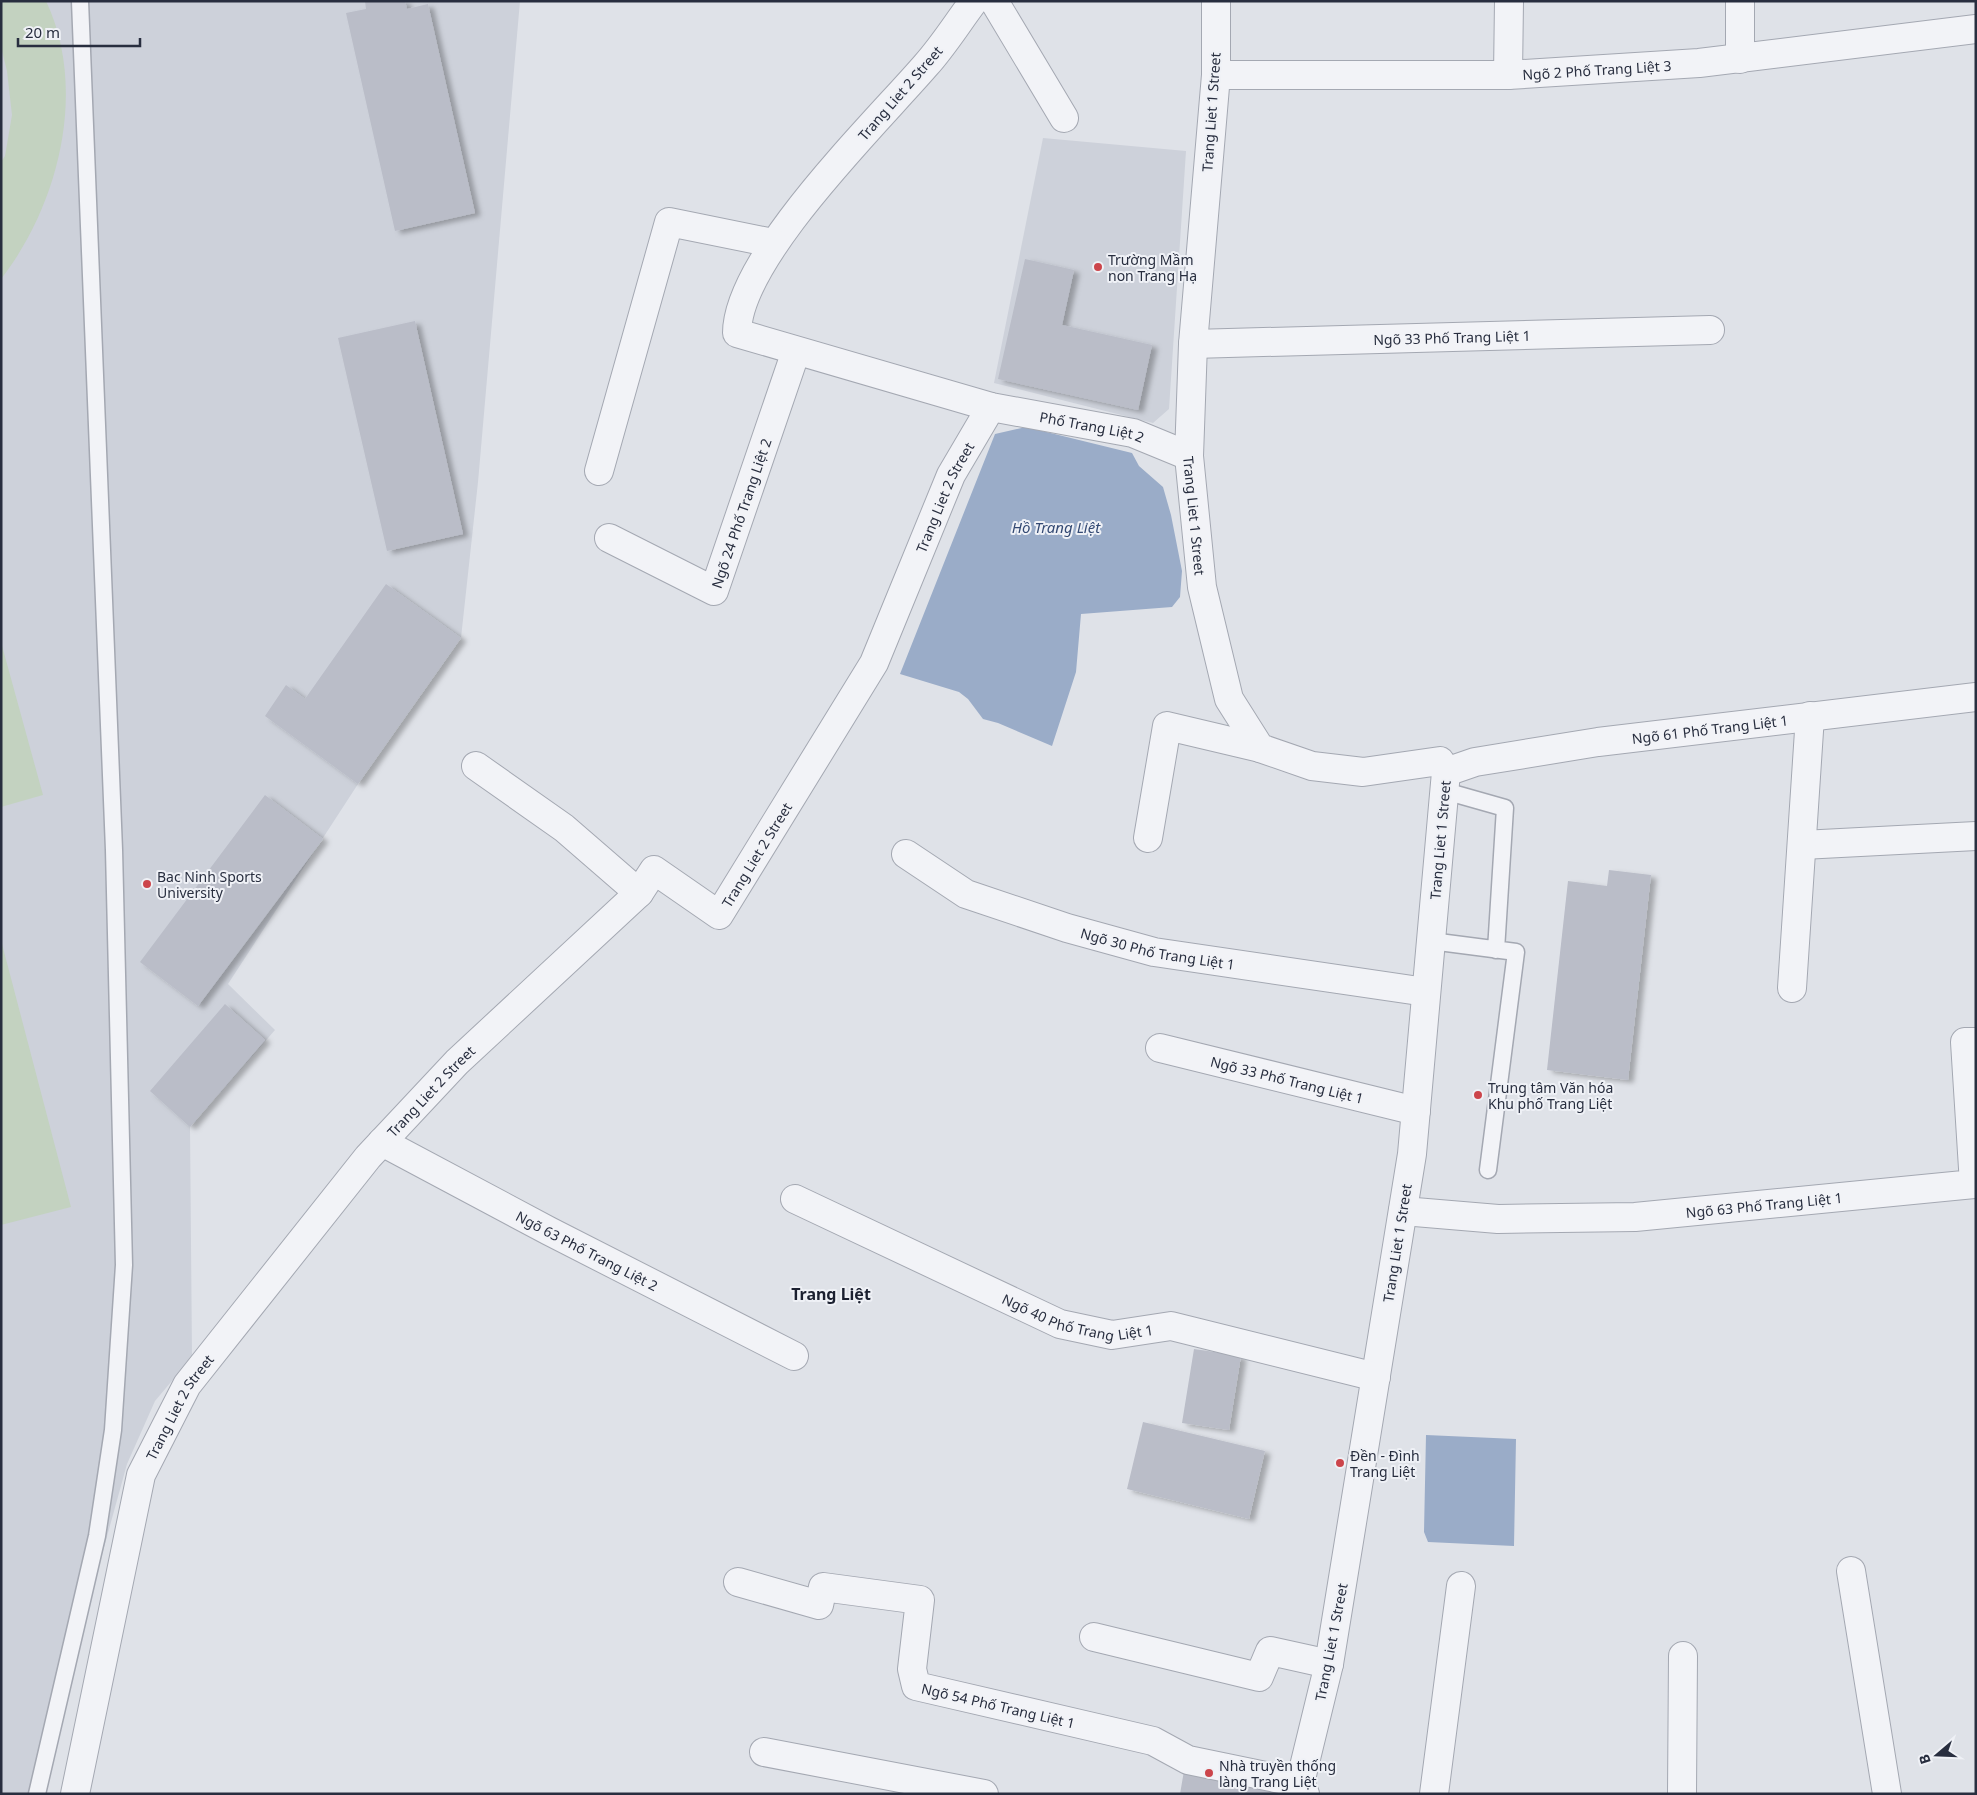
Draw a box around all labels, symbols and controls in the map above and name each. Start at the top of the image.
scale bar [18,15,140,47]
text: 20 m [25,22,60,42]
street label: Trang Liet 2 Street [854,42,946,144]
street label: Trang Liet 1 Street [1197,52,1225,172]
street label: Ngõ 2 Phố Trang Liệt 3 [1522,55,1672,84]
place label: Trường Mầm non Trang Hạ [1108,250,1197,285]
marker: Trường Mầm non Trang Hạ [1092,261,1104,273]
street label: Ngõ 33 Phố Trang Liệt 1 [1373,325,1531,349]
street label: Phố Trang Liệt 2 [1038,407,1147,446]
street label: Ngõ 24 Phố Trang Liệt 2 [706,436,775,591]
street label: Trang Liet 2 Street [911,438,978,555]
street label: Trang Liet 1 Street [1180,455,1210,576]
water label: Hồ Trang Liệt [1012,517,1101,537]
street label: Ngõ 61 Phố Trang Liệt 1 [1631,710,1789,747]
street label: Trang Liet 1 Street [1425,780,1455,900]
street label: Trang Liet 2 Street [717,799,796,911]
place label: Bac Ninh Sports University [157,867,262,902]
marker: Bac Ninh Sports University [141,878,153,890]
street label: Ngõ 30 Phố Trang Liệt 1 [1079,923,1236,973]
street label: Trang Liet 2 Street [382,1041,479,1141]
street label: Ngõ 33 Phố Trang Liệt 1 [1209,1051,1366,1107]
place label: Trung tâm Văn hóa Khu phố Trang Liệt [1488,1078,1613,1113]
marker: Trung tâm Văn hóa Khu phố Trang Liệt [1472,1089,1484,1101]
street label: Trang Liet 1 Street [1378,1182,1416,1304]
street label: Ngõ 63 Phố Trang Liệt 1 [1685,1187,1843,1222]
street label: Ngõ 63 Phố Trang Liệt 2 [513,1206,661,1295]
district label: Trang Liệt [791,1283,871,1305]
street label: Ngõ 40 Phố Trang Liệt 1 [999,1289,1154,1345]
street label: Trang Liet 2 Street [141,1350,217,1463]
place label: Đền - Đình Trang Liệt [1350,1446,1420,1481]
marker: Đền - Đình Trang Liệt [1334,1457,1346,1469]
street label: Trang Liet 1 Street [1310,1581,1352,1703]
street label: Ngõ 54 Phố Trang Liệt 1 [920,1678,1077,1732]
north arrow [1912,1730,1962,1780]
text: B [1914,1752,1935,1767]
place label: Nhà truyền thống làng Trang Liệt [1219,1756,1336,1791]
marker: Nhà truyền thống làng Trang Liệt [1203,1767,1215,1779]

